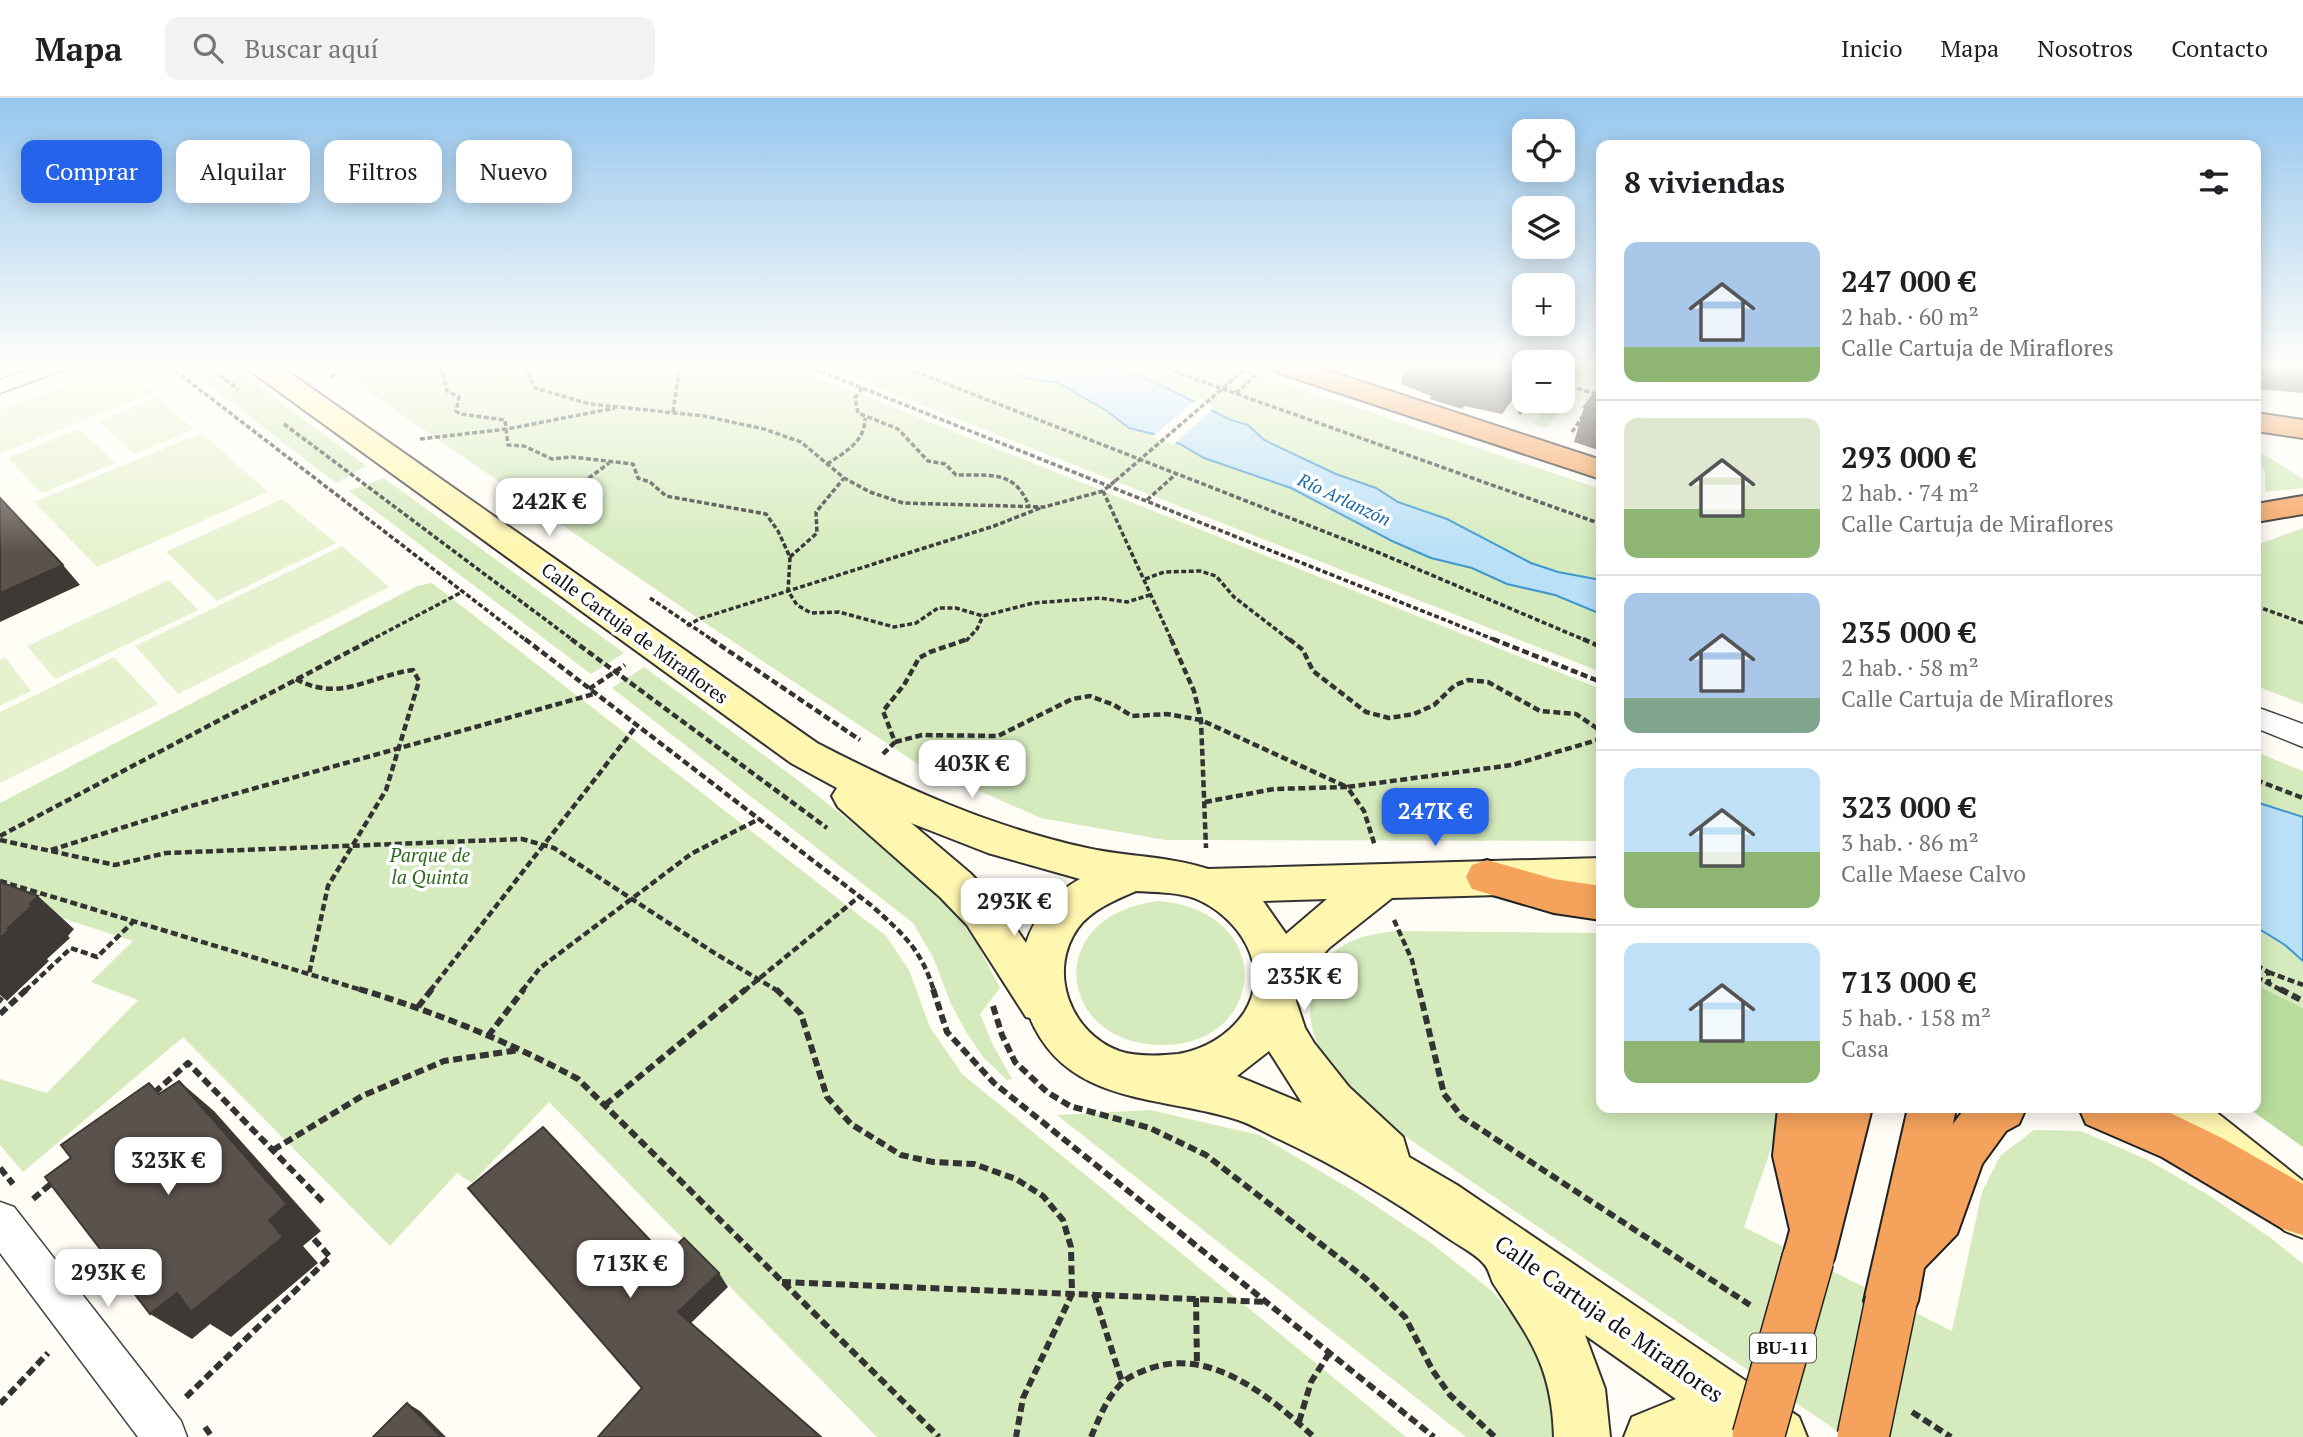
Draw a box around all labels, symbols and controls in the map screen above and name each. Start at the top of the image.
search box [165,17,655,80]
text: Mapa [35,27,123,70]
icon: search [189,29,227,67]
text: Buscar aquí [245,31,378,65]
text: Inicio [1841,32,1903,64]
text: Mapa [1941,32,1999,64]
text: Nosotros [2037,32,2133,64]
text: Contacto [2171,32,2268,64]
map controls [1512,119,1575,413]
button: locate [1512,119,1575,182]
chip: Comprar [21,140,162,203]
chip: Alquilar [176,140,310,203]
chip: Filtros [324,140,442,203]
chip: Nuevo [456,140,572,203]
text: 8 viviendas [1624,162,1785,202]
icon: filters [2195,163,2233,201]
button: layers [1512,196,1575,259]
text: 247 000 € [1841,261,1976,301]
icon: home [1680,270,1764,354]
button: + [1512,273,1575,336]
text: 2 hab. · 60 m² [1841,301,1979,332]
text: Calle Cartuja de Miraflores [1841,332,2114,363]
button: − [1512,350,1575,413]
text: 293 000 € [1841,437,1976,477]
icon: home [1680,446,1764,530]
water label: Río Arlanzón [1293,467,1395,531]
text: 2 hab. · 74 m² [1841,477,1979,508]
pin: 242K € [492,478,606,538]
text: 242K € [512,485,586,516]
text: Calle Cartuja de Miraflores [1841,508,2114,539]
street label: Calle Cartuja de Miraflores [537,556,734,709]
text: 235 000 € [1841,612,1976,652]
icon: home [1680,621,1764,705]
text: 2 hab. · 58 m² [1841,652,1979,683]
text: Calle Cartuja de Miraflores [1841,683,2114,714]
pin: 403K € [915,740,1029,800]
text: 403K € [935,747,1009,778]
text: 323 000 € [1841,787,1976,827]
pin: 247K € [1378,788,1492,848]
text: 247K € [1398,795,1472,826]
icon: home [1680,796,1764,880]
text: 3 hab. · 86 m² [1841,827,1979,858]
park label: Parque de la Quinta [389,842,471,889]
text: Calle Maese Calvo [1841,858,2026,889]
pin: 293K € [957,878,1071,938]
text: 293K € [977,885,1051,916]
pin: 235K € [1247,954,1361,1013]
text: 235K € [1267,960,1341,991]
text: 713 000 € [1841,962,1976,1002]
icon: home [1680,971,1764,1055]
text: 5 hab. · 158 m² [1841,1002,1991,1033]
text: Casa [1841,1033,1889,1064]
pin: 323K € [111,1138,225,1197]
text: 323K € [131,1144,205,1175]
street label: Calle Cartuja de Miraflores [1489,1228,1730,1409]
pin: 713K € [573,1240,687,1300]
text: 713K € [593,1247,667,1278]
pin: 293K € [51,1250,165,1309]
text: 293K € [71,1256,145,1287]
road number: BU-11 [1750,1334,1816,1363]

